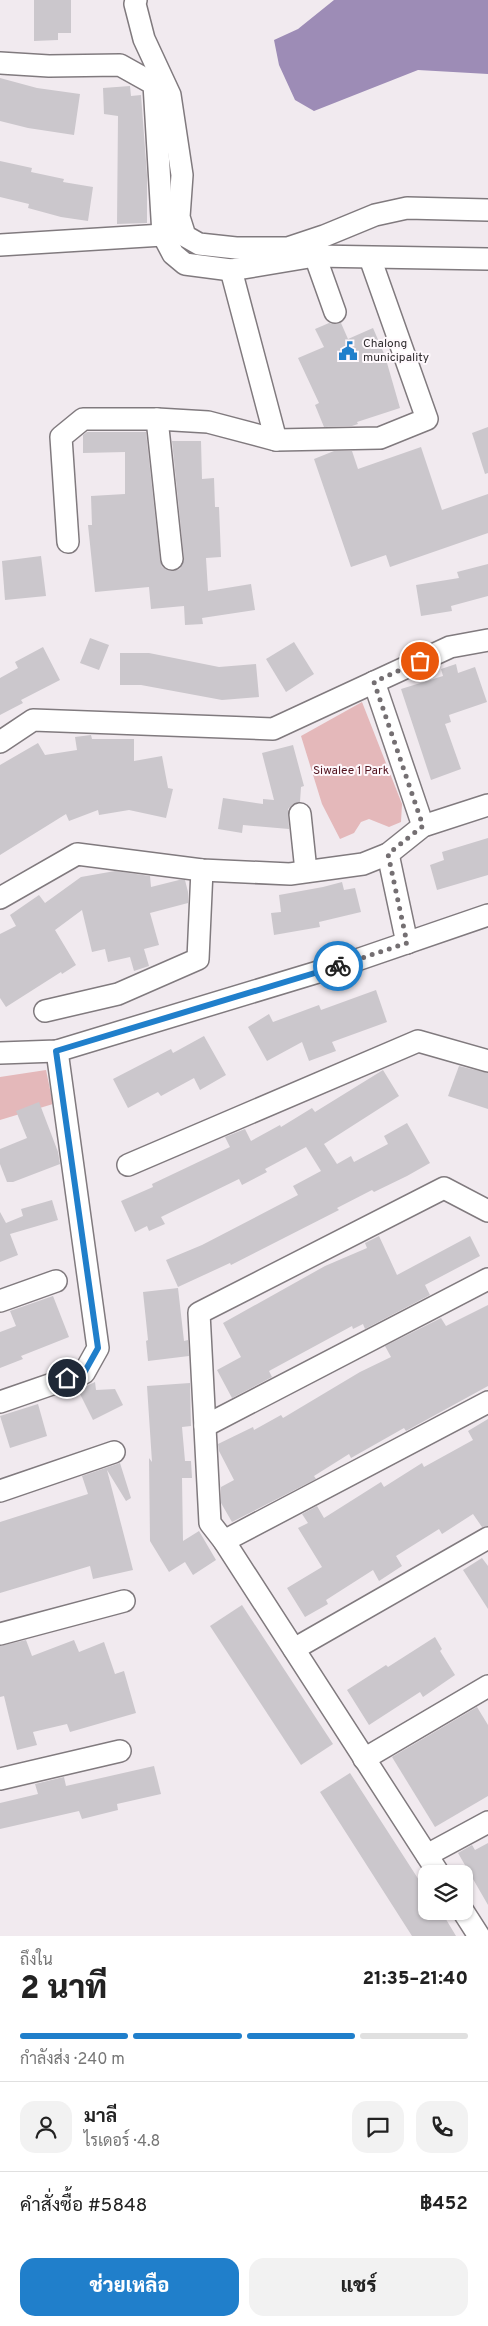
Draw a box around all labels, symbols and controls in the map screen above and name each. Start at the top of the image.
place label: Chalong municipality [363,336,429,366]
public building icon: Chalong municipality [337,340,359,362]
pin [399,640,441,682]
icon: bag [406,647,434,675]
park label: Siwalee 1 Park [313,763,389,779]
courier [313,941,363,991]
icon: bike [324,952,352,980]
pin [46,1357,88,1399]
icon: home [53,1364,81,1392]
map controls [418,1865,473,1920]
button: layers [418,1865,473,1920]
text: ถึงใน [20,1951,53,1971]
text: 21:35–21:40 [362,1967,468,1991]
text: 2 นาที [20,1970,107,2010]
text: กำลังส่ง · 240 m [20,2050,125,2070]
button: person [20,2101,72,2153]
button: chat [352,2101,404,2153]
button: phone [416,2101,468,2153]
text: มาลี [84,2105,117,2129]
text: ไรเดอร์ · 4.8 [84,2132,160,2152]
text: ฿452 [419,2192,468,2216]
text: คำสั่งซื้อ #5848 [20,2194,147,2218]
button: ช่วยเหลือ [20,2258,239,2316]
button: แชร์ [249,2258,468,2316]

